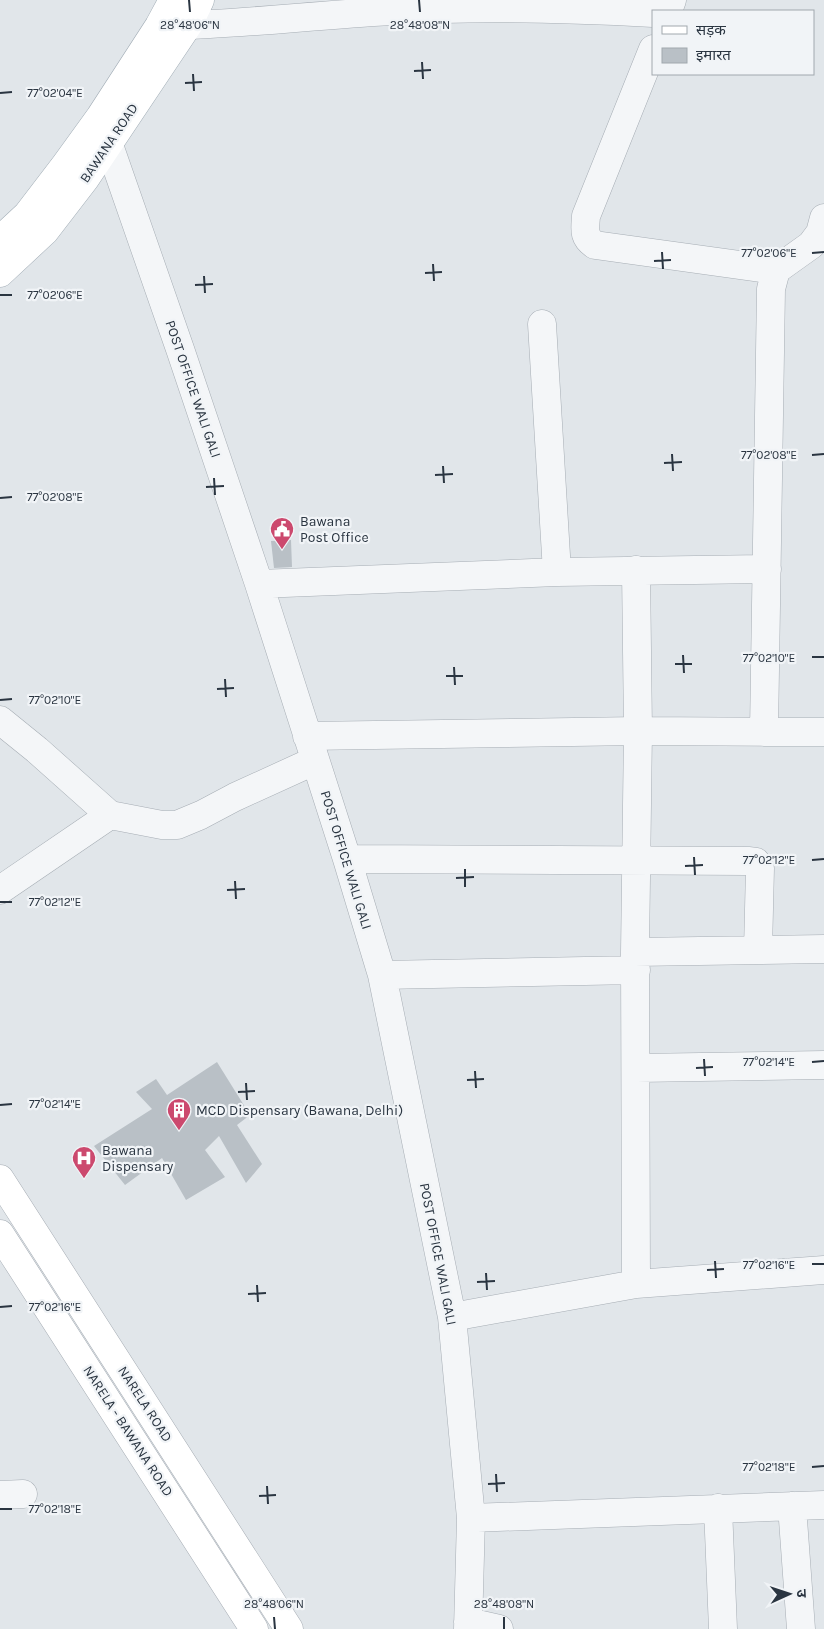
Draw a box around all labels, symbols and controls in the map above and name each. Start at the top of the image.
legend [652,10,814,75]
text: 28°48'06"N [160,18,220,32]
text: 28°48'08"N [390,18,450,32]
text: सड़क [696,21,726,39]
text: इमारत [696,46,731,64]
text: 77°02'04"E [27,86,83,100]
street label: BAWANA ROAD [76,100,142,186]
text: 77°02'06"E [741,246,797,260]
text: 77°02'06"E [27,288,83,302]
street label: POST OFFICE WALI GALI [161,318,225,460]
text: 77°02'08"E [741,448,797,462]
text: 77°02'08"E [27,490,83,504]
place label: Bawana Post Office [300,513,369,546]
public building icon: Bawana Post Office [269,516,295,550]
text: 77°02'10"E [743,651,795,665]
text: 77°02'10"E [29,693,81,707]
street label: POST OFFICE WALI GALI [317,788,375,932]
text: 77°02'12"E [743,853,795,867]
text: 77°02'12"E [29,895,81,909]
text: 77°02'14"E [743,1055,795,1069]
text: 77°02'14"E [29,1097,81,1111]
building icon: MCD Dispensary (Bawana, Delhi) [166,1097,192,1131]
place label: MCD Dispensary (Bawana, Delhi) [196,1102,403,1119]
place label: Bawana Dispensary [102,1142,174,1175]
hospital icon: Bawana Dispensary [71,1145,97,1179]
street label: POST OFFICE WALI GALI [416,1181,460,1327]
text: 77°02'16"E [743,1258,795,1272]
text: 77°02'16"E [29,1300,81,1314]
street label: NARELA - BAWANA ROAD [79,1362,177,1500]
street label: NARELA ROAD [114,1363,176,1445]
text: 77°02'18"E [743,1460,795,1474]
text: 77°02'18"E [29,1502,81,1516]
north arrow [764,1569,814,1619]
text: उ [793,1589,810,1599]
text: 28°48'06"N [244,1597,304,1611]
text: 28°48'08"N [474,1597,534,1611]

